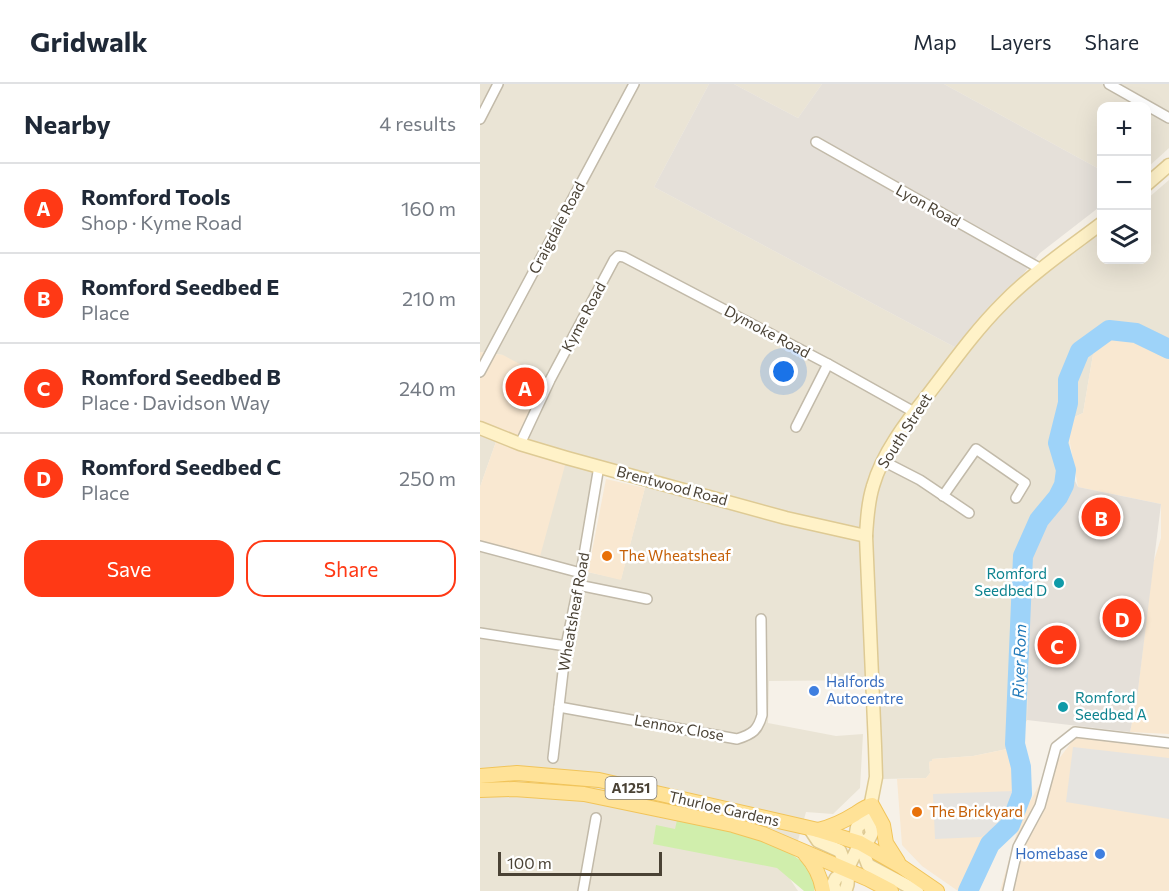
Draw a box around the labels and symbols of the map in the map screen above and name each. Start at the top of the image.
street label: Craigdale Road [524,178,588,277]
street label: Lyon Road [893,180,964,230]
street label: Kyme Road [557,279,609,354]
street label: Dymoke Road [722,301,813,361]
your location [769,357,798,386]
pin: A [506,364,544,410]
street label: South Street [873,389,935,471]
street label: Brentwood Road [615,462,730,509]
pin: B [1082,494,1120,540]
place label: The Wheatsheaf [619,546,731,564]
marker: The Wheatsheaf [600,549,614,563]
street label: Wheatsheaf Road [554,551,592,673]
place label: Romford Seedbed D [974,564,1047,599]
marker: Romford Seedbed D [1052,576,1066,590]
pin: D [1102,596,1142,640]
pin: C [1038,622,1076,668]
water label: River Rom [1008,623,1029,699]
place label: Halfords Autocentre [826,672,903,707]
marker: Halfords Autocentre [807,684,821,698]
place label: Romford Seedbed A [1075,688,1147,723]
marker: Romford Seedbed A [1056,700,1070,714]
street label: Lennox Close [633,710,726,744]
road number: A1251 [606,777,656,799]
street label: Thurloe Gardens [667,787,781,830]
place label: The Brickyard [929,802,1023,820]
marker: The Brickyard [910,805,924,819]
place label: Homebase [1015,844,1088,862]
marker: Homebase [1093,847,1107,861]
scale bar [498,849,662,876]

